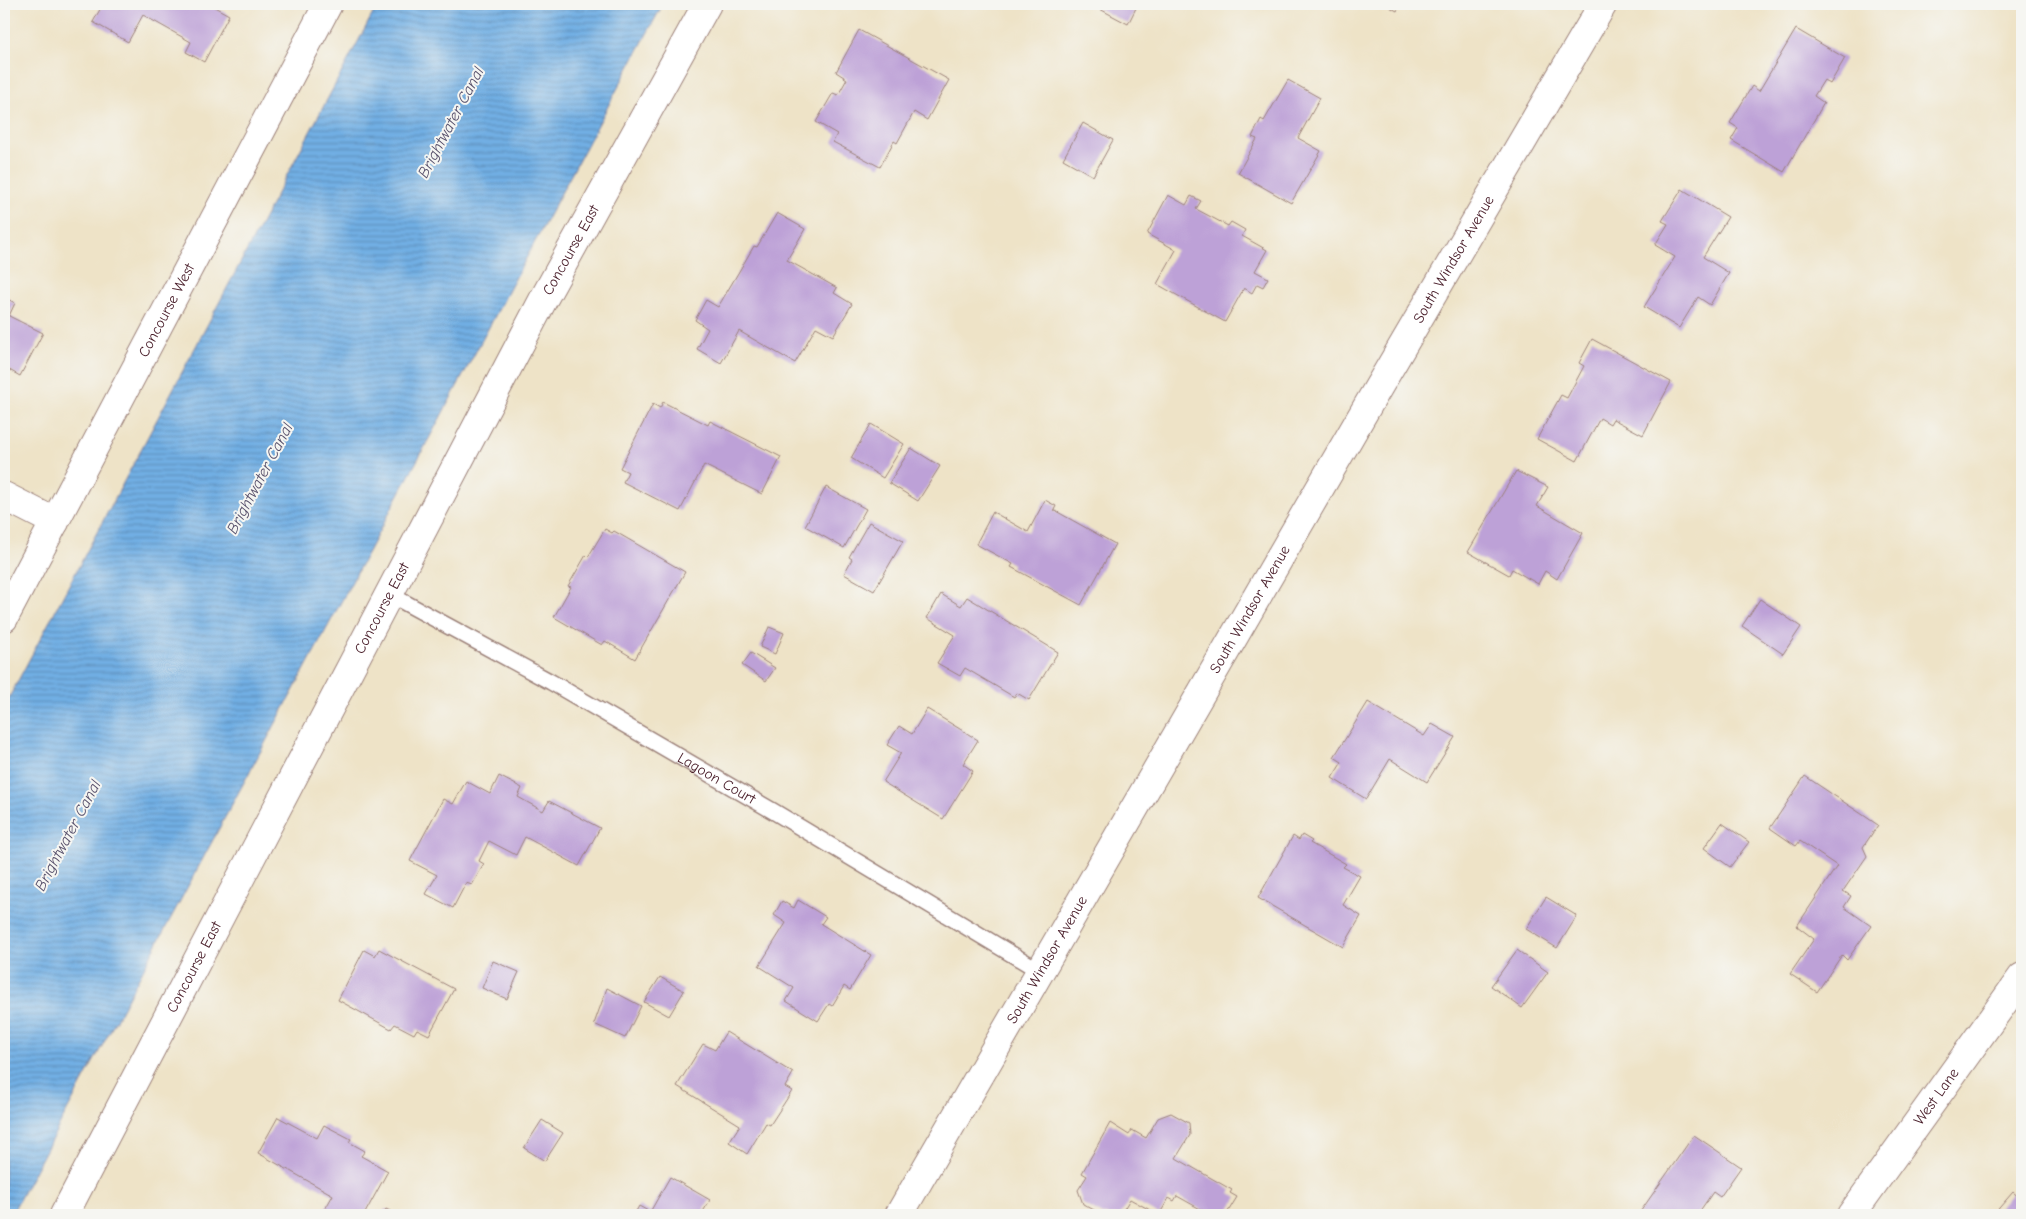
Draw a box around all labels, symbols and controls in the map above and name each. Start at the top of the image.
water label: Brightwater Canal [414,64,488,181]
street label: South Windsor Avenue [1409,192,1498,326]
street label: Concourse East [539,201,603,298]
street label: Concourse West [134,260,199,360]
water label: Brightwater Canal [223,420,297,537]
street label: South Windsor Avenue [1206,542,1294,676]
street label: Concourse East [350,559,413,657]
street label: Lagoon Court [674,749,760,808]
water label: Brightwater Canal [31,777,105,894]
street label: South Windsor Avenue [1003,892,1091,1027]
street label: Concourse East [163,918,225,1016]
street label: West Lane [1910,1064,1963,1128]

